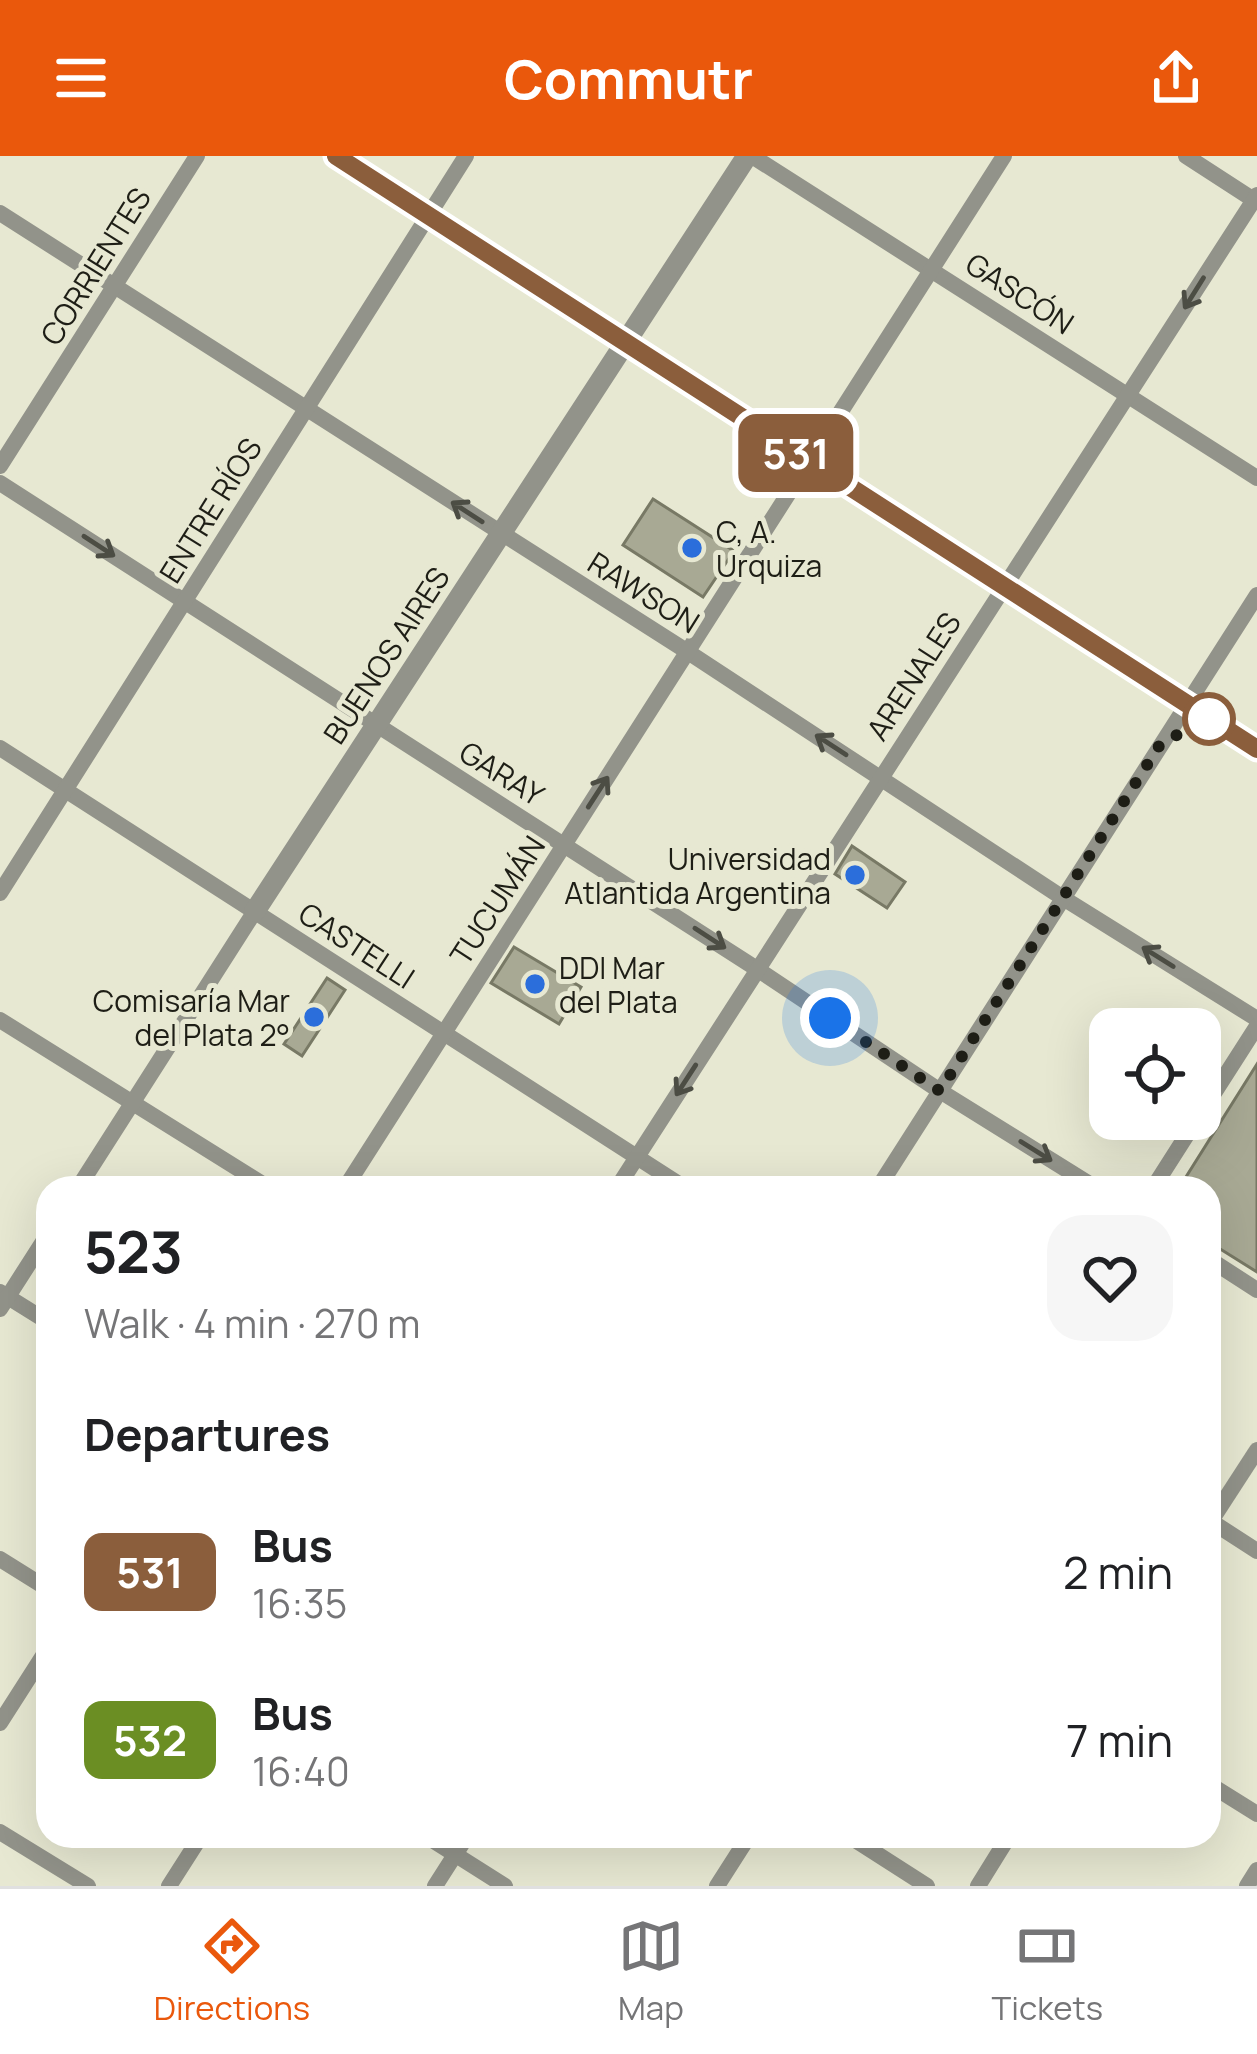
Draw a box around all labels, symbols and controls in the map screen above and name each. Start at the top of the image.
text: Commutr [504,41,753,115]
icon: menu [48,45,114,111]
icon: share [1143,45,1209,111]
street label: CORRIENTES [30,180,160,352]
street label: GASCÓN [958,243,1082,343]
one-way arrow [1182,276,1206,310]
line badge: 531 [727,414,865,492]
text: 531 [762,424,830,482]
street label: ENTRE RÍOS [149,430,271,590]
one-way arrow [451,500,485,524]
place label: C, A. Urquiza [716,511,822,586]
one-way arrow [81,534,115,558]
marker: C, A. Urquiza [679,535,705,561]
street label: RAWSON [581,542,707,642]
street label: BUENOS AIRES [314,559,458,751]
street label: ARENALES [856,604,970,748]
unlabelled marker [1184,694,1234,744]
street label: GARAY [452,731,552,815]
one-way arrow [814,732,848,757]
one-way arrow [586,776,610,810]
street label: TUCUMÁN [440,828,554,972]
place label: Universidad Atlantida Argentina [564,838,831,913]
marker: Universidad Atlantida Argentina [842,862,868,888]
street label: CASTELLI [291,892,423,998]
one-way arrow [692,926,726,950]
one-way arrow [1142,945,1176,969]
place label: DDI Mar del Plata [559,947,678,1022]
marker: DDI Mar del Plata [522,971,548,997]
place label: Comisaría Mar del Plata 2° [93,980,290,1055]
your location [800,988,860,1048]
marker: Comisaría Mar del Plata 2° [301,1004,327,1030]
map controls [1089,1008,1221,1140]
button: locate [1089,1008,1221,1140]
one-way arrow [674,1062,699,1096]
one-way arrow [1019,1139,1053,1163]
text: 523 [84,1212,183,1290]
button: heart [1047,1215,1173,1341]
text: Walk · 4 min · 270 m [84,1296,420,1350]
text: Departures [84,1403,330,1465]
text: Bus [252,1514,333,1576]
text: 2 min [1063,1541,1173,1603]
text: 531 [116,1543,184,1601]
text: 16:35 [252,1576,347,1630]
text: Bus [252,1682,333,1744]
text: 7 min [1066,1709,1173,1771]
text: 532 [113,1711,187,1769]
text: 16:40 [252,1744,350,1798]
tab: Directions [154,1913,310,2030]
tab: Map [618,1913,684,2030]
tab: Tickets [992,1913,1103,2030]

